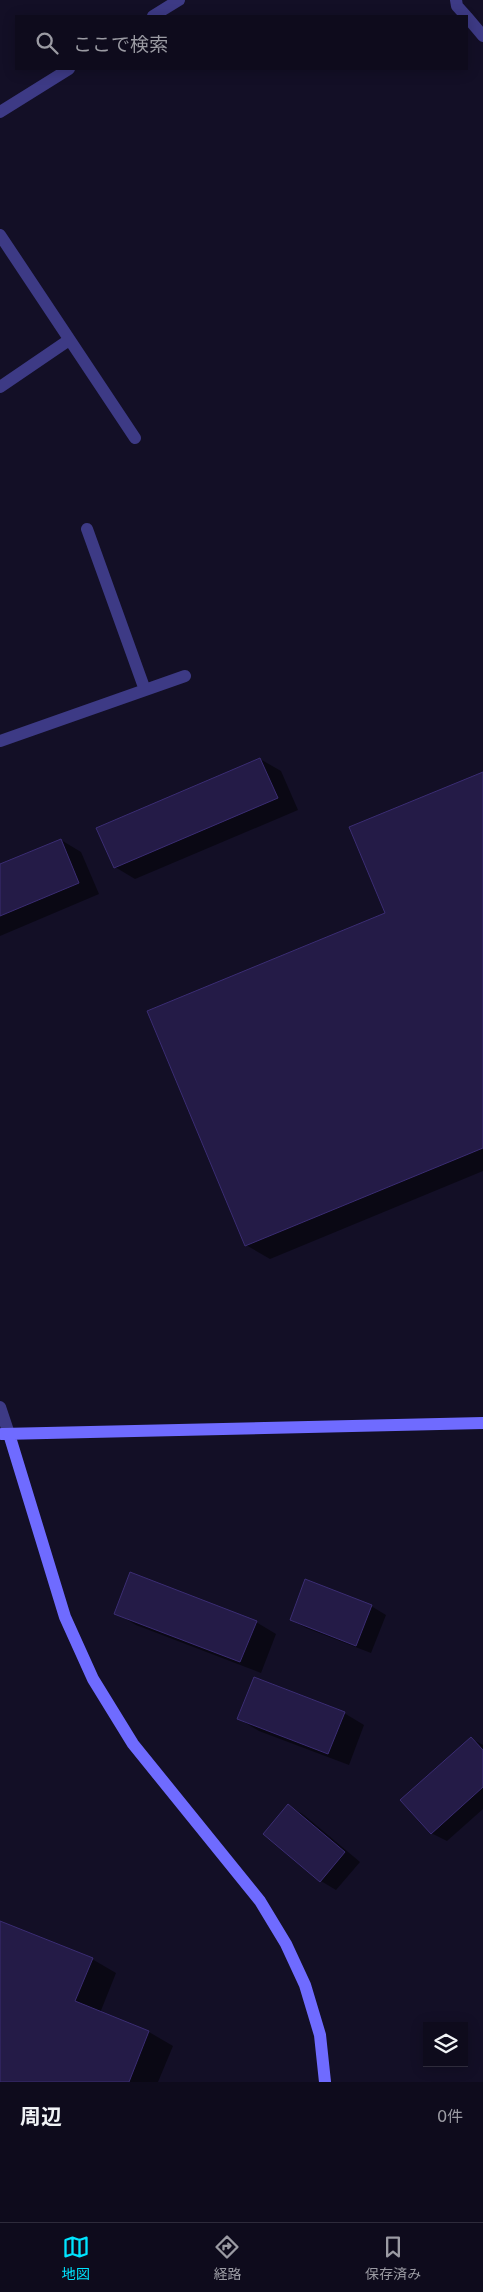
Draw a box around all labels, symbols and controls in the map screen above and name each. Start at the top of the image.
search box [15,15,468,70]
icon: search [33,29,61,57]
text: ここで検索 [73,33,168,55]
map controls [423,2022,468,2067]
button: layers [423,2022,468,2067]
text: 周辺 [20,2104,62,2129]
text: 0件 [437,2107,463,2126]
tab: 地図 [62,2233,90,2283]
tab: 経路 [213,2233,241,2283]
tab: 保存済み [365,2233,421,2283]

